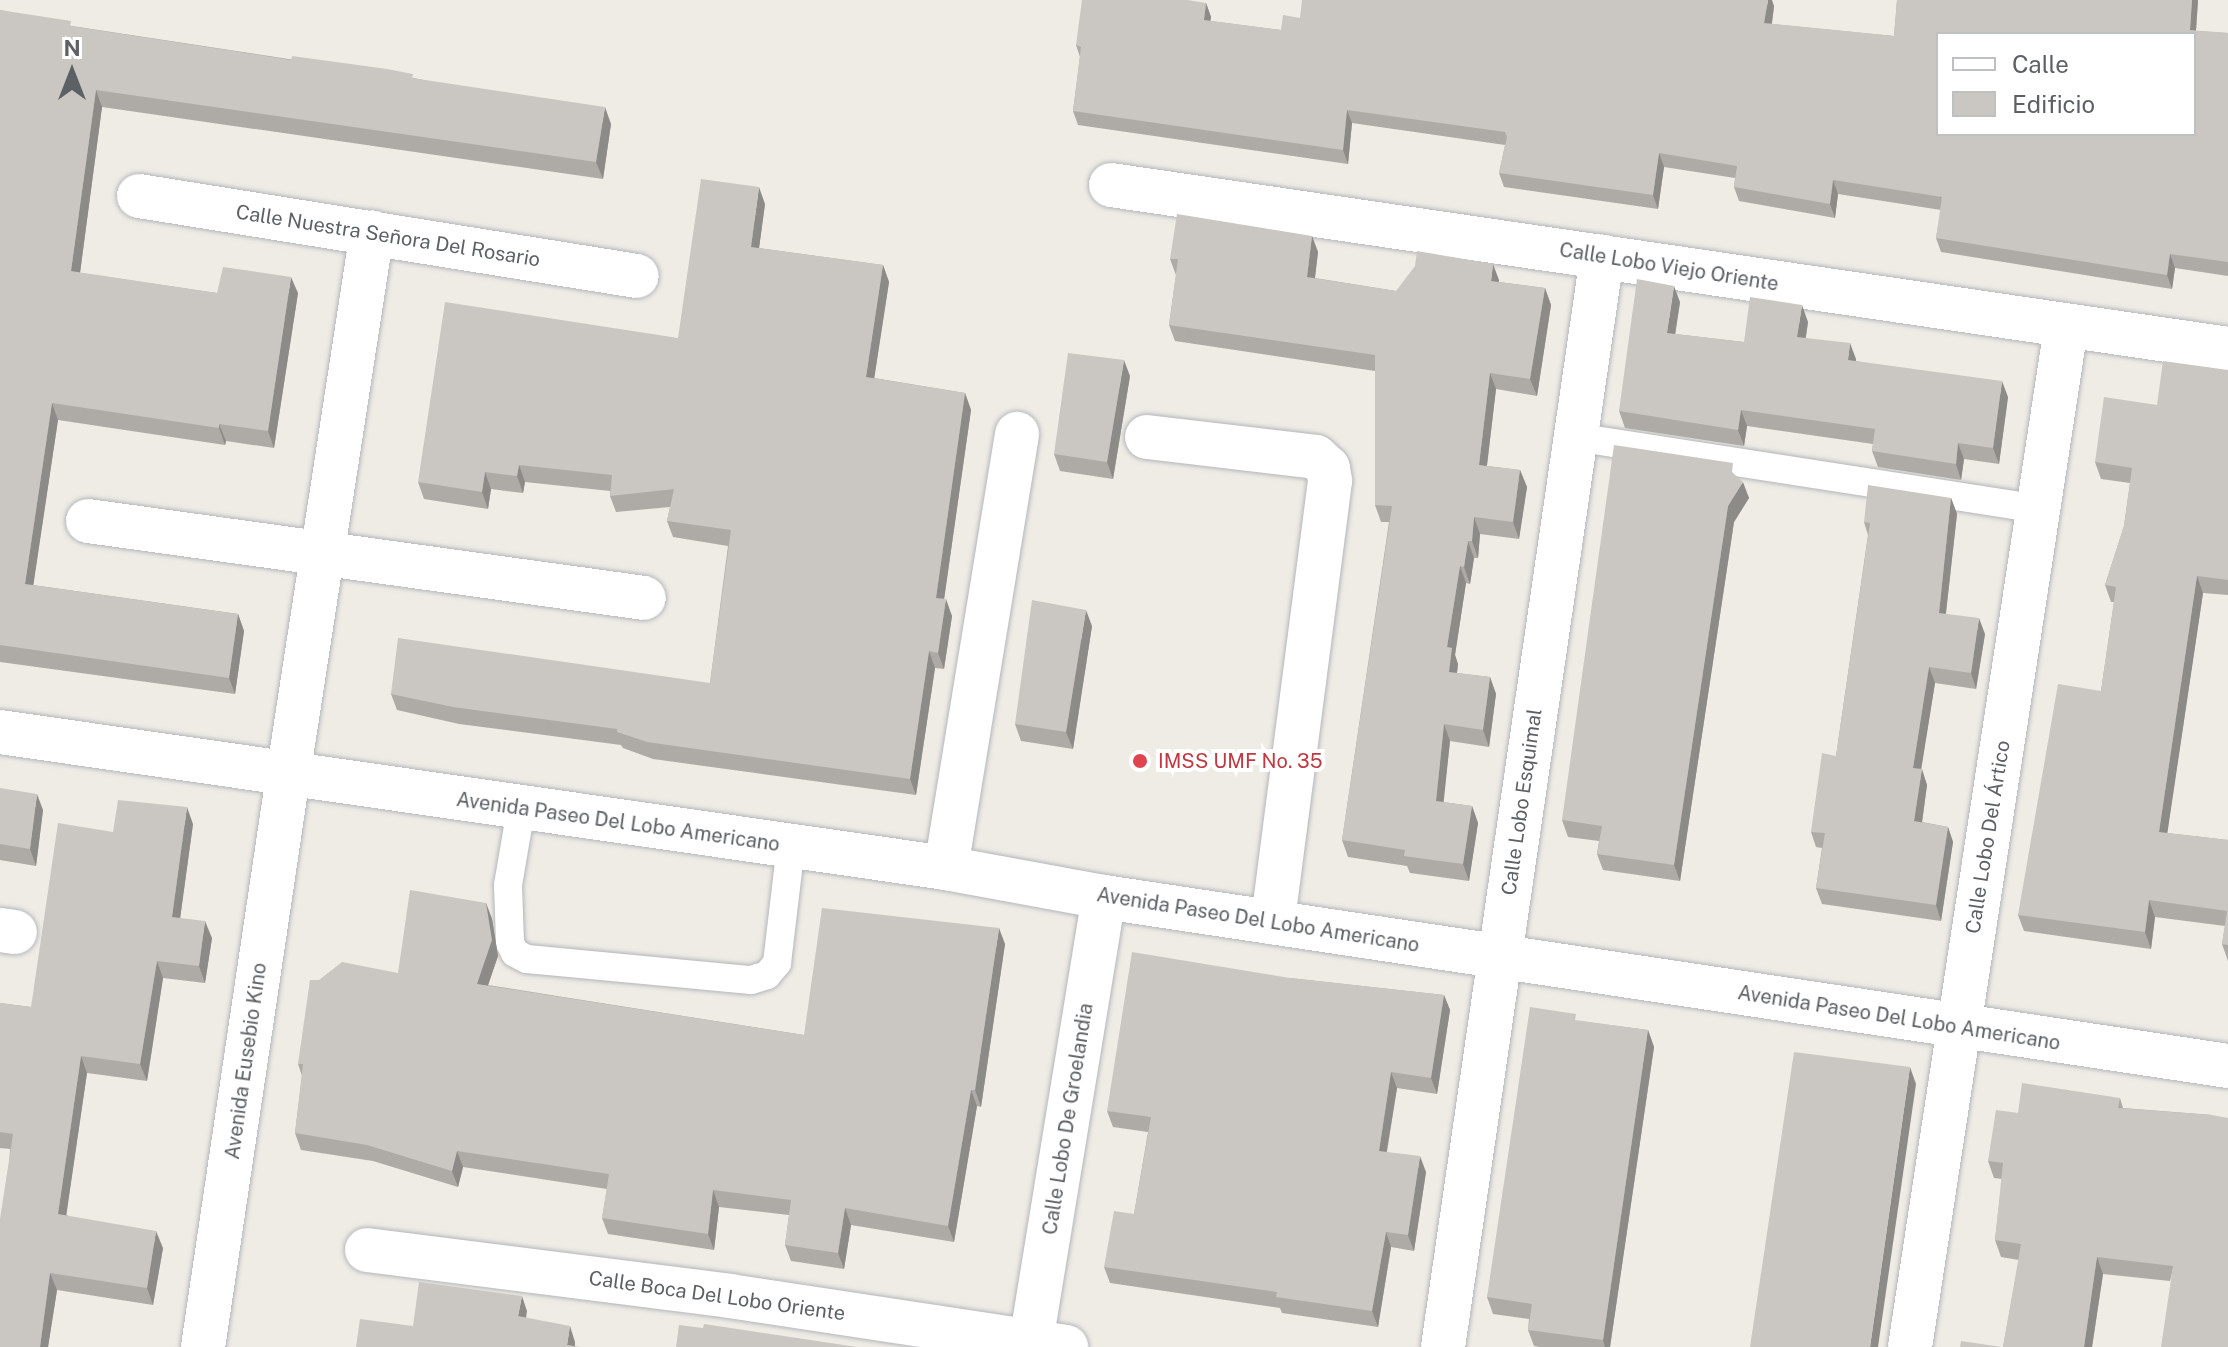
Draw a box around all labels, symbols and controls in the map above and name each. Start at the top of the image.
north arrow [32,32,112,112]
legend [1936,32,2196,136]
text: N [63,35,81,61]
text: Calle [2012,50,2069,78]
text: Edificio [2012,90,2095,118]
street label: Calle Nuestra Señora Del Rosario [234,200,542,272]
street label: Calle Lobo Viejo Oriente [1557,238,1781,296]
street label: Calle Lobo Esquimal [1497,707,1547,897]
street label: Calle Lobo Del Ártico [1961,739,2015,935]
place label: IMSS UMF No. 35 [1158,749,1323,773]
marker: IMSS UMF No. 35 [1129,750,1151,772]
street label: Avenida Paseo Del Lobo Americano [455,787,781,857]
street label: Avenida Paseo Del Lobo Americano [1095,883,1421,957]
street label: Avenida Eusebio Kino [220,961,272,1161]
street label: Avenida Paseo Del Lobo Americano [1736,981,2062,1055]
street label: Calle Lobo De Groelandia [1038,1001,1098,1237]
street label: Calle Boca Del Lobo Oriente [587,1266,847,1326]

